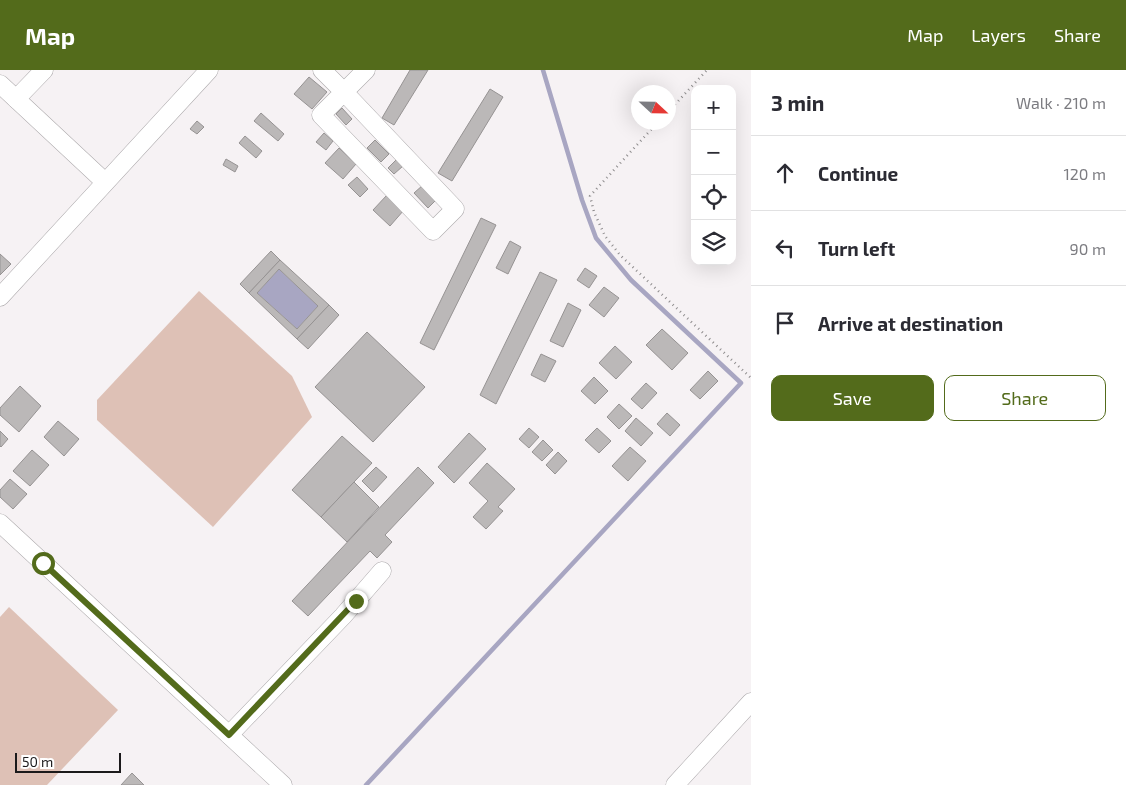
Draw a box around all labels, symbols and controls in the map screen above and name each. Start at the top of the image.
text: Map [25,21,75,50]
text: Map [907,24,943,46]
text: Layers [971,24,1026,46]
text: Share [1054,24,1101,46]
north arrow [631,85,676,130]
map controls [691,85,736,265]
button: + [691,85,736,130]
text: 3 min [771,90,824,115]
text: Walk · 210 m [1016,93,1106,112]
button: − [691,130,736,175]
icon: ahead [771,159,799,187]
text: Continue [818,162,898,185]
text: 120 m [1063,164,1106,183]
button: locate [691,175,736,220]
button: layers [691,220,736,265]
icon: left [771,234,799,262]
text: Turn left [818,237,895,260]
text: 90 m [1070,239,1106,258]
icon: arrive [771,309,799,337]
text: Arrive at destination [818,312,1003,335]
button: Save [771,375,934,421]
button: Share [944,375,1106,421]
route start [32,552,55,575]
route end [345,590,368,613]
scale bar [15,750,121,773]
text: 50 m [22,753,53,770]

